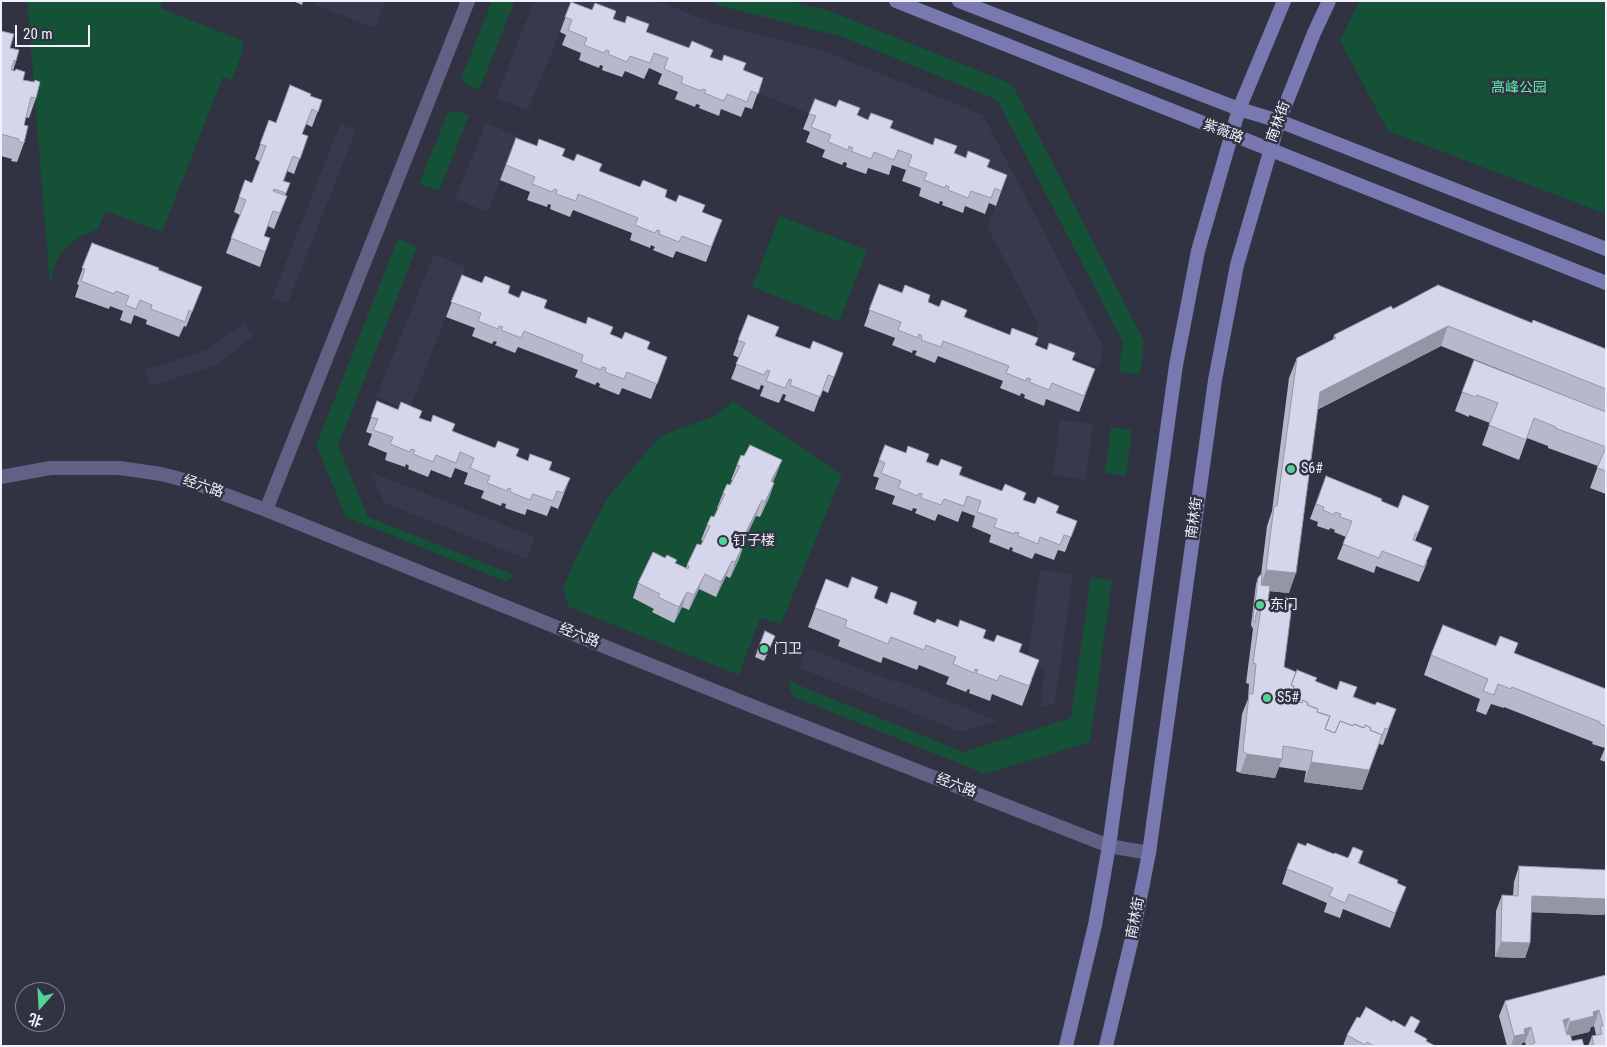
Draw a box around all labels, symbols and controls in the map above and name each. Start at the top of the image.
scale bar [18,15,92,47]
text: 20 m [23,25,53,43]
park label: 高峰公园 [1491,80,1547,96]
street label: 南林街 [1264,99,1294,145]
street label: 紫薇路 [1200,117,1246,147]
place label: S6# [1301,461,1323,477]
marker: S6# [1285,463,1297,475]
street label: 经六路 [180,472,226,502]
street label: 南林街 [1184,496,1206,540]
place label: 钉子楼 [733,533,775,549]
marker: 钉子楼 [717,535,729,547]
place label: 东门 [1270,597,1298,613]
marker: 东门 [1254,599,1266,611]
street label: 经六路 [556,620,602,652]
place label: 门卫 [774,641,802,657]
marker: 门卫 [758,643,770,655]
place label: S5# [1277,690,1299,706]
marker: S5# [1261,692,1273,704]
street label: 经六路 [933,771,979,801]
street label: 南林街 [1124,896,1148,940]
north arrow [15,982,65,1032]
text: 北 [26,1010,45,1030]

